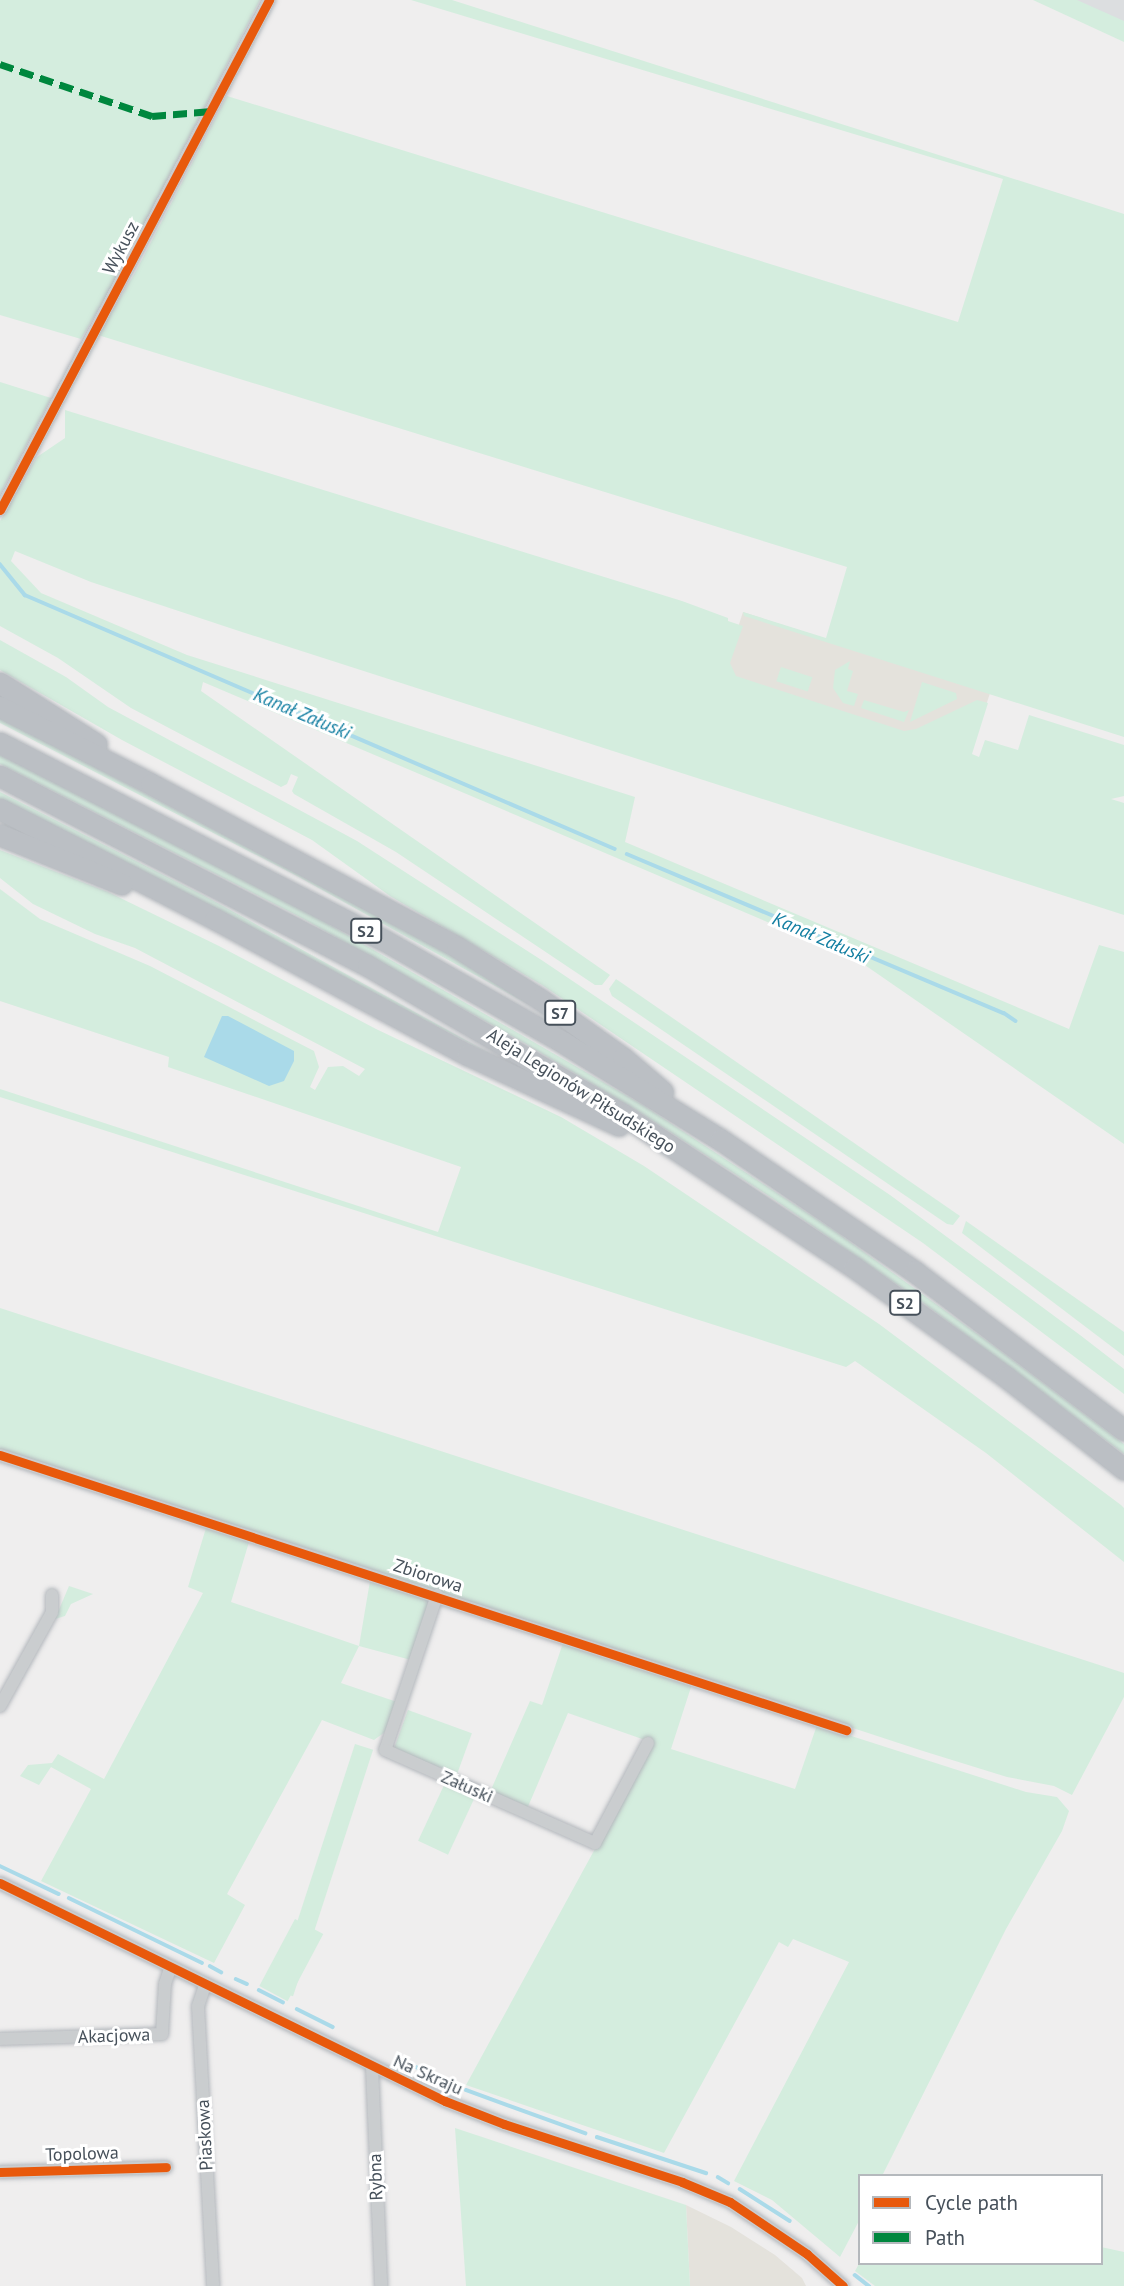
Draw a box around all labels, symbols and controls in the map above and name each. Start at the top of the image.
street label: Wykusz [98,218,144,278]
water label: Kanał Załuski [250,683,354,745]
water label: Kanał Załuski [769,907,873,969]
road number: S2 [348,918,384,944]
road number: S7 [542,1001,578,1026]
street label: Aleja Legionów Piłsudskiego [483,1024,679,1158]
road number: S2 [888,1290,922,1316]
street label: Zbiorowa [391,1555,465,1597]
street label: Załuski [438,1766,496,1808]
street label: Akacjowa [77,2024,151,2048]
street label: Na Skraju [390,2050,466,2100]
street label: Piaskowa [192,2099,218,2171]
street label: Topolowa [45,2142,119,2166]
street label: Rybna [364,2153,388,2201]
legend [858,2174,1103,2265]
text: Cycle path [925,2189,1018,2216]
text: Path [925,2224,965,2251]

